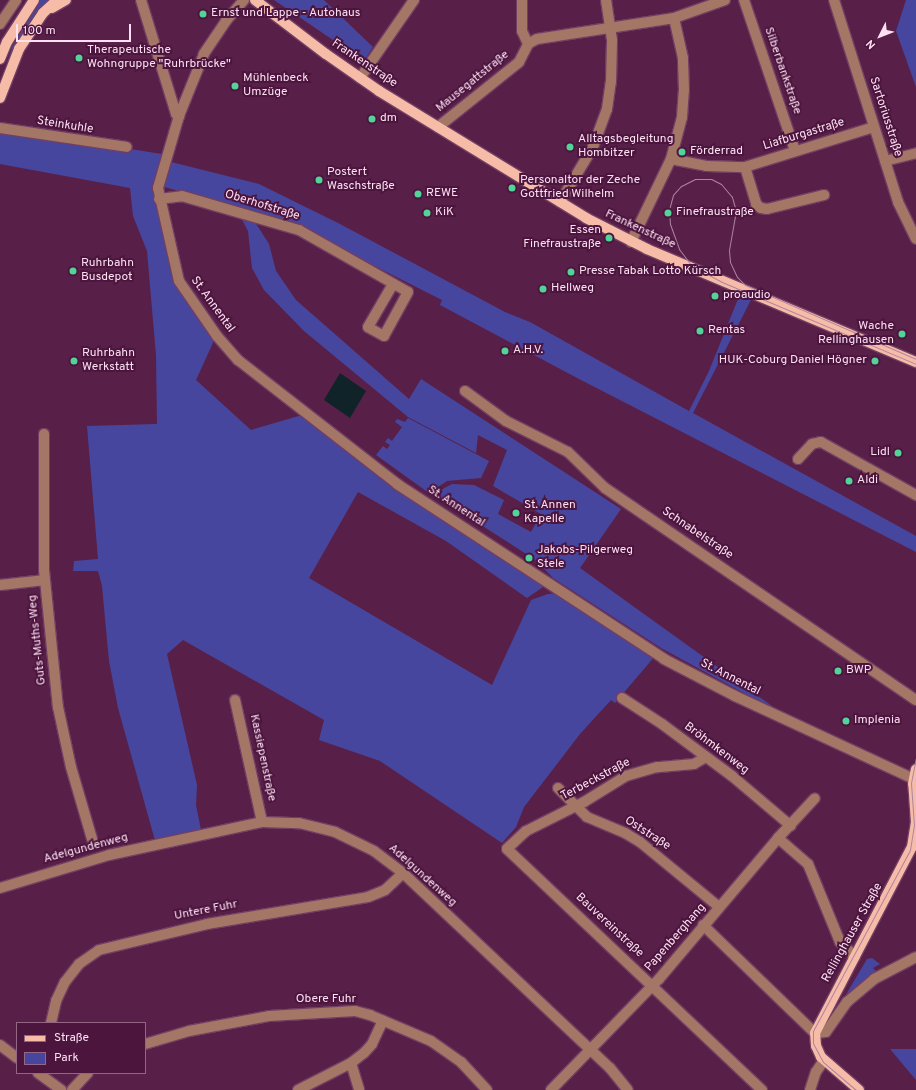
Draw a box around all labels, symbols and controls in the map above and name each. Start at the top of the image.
place label: Ernst und Lappe - Autohaus [211,7,361,21]
marker: Ernst und Lappe - Autohaus [198,9,208,19]
scale bar [18,16,133,42]
north arrow [860,16,900,56]
text: 100 m [23,23,56,39]
street label: Silberbankstraße [760,26,804,116]
text: N [863,36,879,52]
street label: Frankenstraße [328,37,400,91]
place label: Therapeutische Wohngruppe "Ruhrbrücke" [87,44,231,72]
street label: Mausegattstraße [434,48,512,116]
marker: Therapeutische Wohngruppe "Ruhrbrücke" [74,53,84,63]
place label: Mühlenbeck Umzüge [243,72,309,100]
street label: Sartoriusstraße [865,75,905,159]
marker: Mühlenbeck Umzüge [230,81,240,91]
place label: dm [380,112,397,126]
street label: Steinkuhle [36,114,94,138]
marker: dm [367,114,377,124]
street label: Liafburgastraße [761,116,847,154]
place label: Alltagsbegleitung Hombitzer [578,133,674,161]
marker: Alltagsbegleitung Hombitzer [565,142,575,152]
place label: Förderrad [690,145,743,159]
marker: Förderrad [677,147,687,157]
place label: Postert Waschstraße [327,166,395,194]
place label: Personaltor der Zeche Gottfried Wilhelm [520,174,640,202]
marker: Postert Waschstraße [314,175,324,185]
marker: Personaltor der Zeche Gottfried Wilhelm [507,183,517,193]
place label: REWE [426,187,458,201]
street label: Oberhofstraße [223,188,301,224]
marker: REWE [413,189,423,199]
place label: KiK [435,206,454,220]
place label: Finefraustraße [676,206,754,220]
street label: Frankenstraße [602,207,678,253]
marker: KiK [422,208,432,218]
marker: Finefraustraße [663,208,673,218]
place label: Essen Finefraustraße [523,224,601,252]
marker: Essen Finefraustraße [604,233,614,243]
place label: Ruhrbahn Busdepot [81,257,134,285]
place label: Presse Tabak Lotto Kürsch [579,265,722,279]
marker: Ruhrbahn Busdepot [68,266,78,276]
marker: Presse Tabak Lotto Kürsch [566,267,576,277]
street label: St. Annental [187,274,237,336]
place label: Hellweg [551,282,594,296]
marker: Hellweg [538,284,548,294]
place label: proaudio [723,289,770,303]
marker: proaudio [710,291,720,301]
place label: Wache Rellinghausen [818,320,894,348]
place label: Rentas [708,324,745,338]
marker: Rentas [695,326,705,336]
marker: Wache Rellinghausen [897,329,907,339]
place label: A.H.V. [513,344,543,358]
marker: A.H.V. [500,346,510,356]
place label: Ruhrbahn Werkstatt [82,347,135,375]
place label: HUK-Coburg Daniel Högner [719,354,867,368]
marker: Ruhrbahn Werkstatt [69,356,79,366]
marker: HUK-Coburg Daniel Högner [870,356,880,366]
place label: Lidl [870,446,890,460]
marker: Lidl [893,448,903,458]
place label: Aldi [857,474,878,488]
marker: Aldi [844,476,854,486]
street label: St. Annental [424,483,488,531]
place label: St. Annen Kapelle [524,499,576,527]
street label: Schnabelstraße [659,505,735,563]
marker: St. Annen Kapelle [511,508,521,518]
place label: Jakobs-Pilgerweg Stele [537,544,633,572]
marker: Jakobs-Pilgerweg Stele [524,553,534,563]
street label: Guts-Muths-Weg [26,594,50,686]
street label: St. Annental [697,657,763,699]
place label: BWP [846,664,871,678]
marker: BWP [833,666,843,676]
street label: Kassiepenstraße [246,713,278,803]
place label: Implenia [854,714,900,728]
marker: Implenia [841,716,851,726]
street label: Bröhmkenweg [681,720,751,778]
street label: Terbeckstraße [559,756,633,804]
street label: Oststraße [621,814,673,854]
street label: Adelgundenweg [42,831,130,867]
street label: Adelgundenweg [385,842,459,910]
street label: Rellinghauser Straße [820,881,886,985]
street label: Bauvereinstraße [572,891,646,961]
street label: Untere Fuhr [173,898,239,924]
street label: Papenberghang [642,901,710,975]
street label: Obere Fuhr [296,993,356,1007]
legend [16,1022,146,1074]
text: Straße [54,1030,89,1046]
text: Park [54,1050,79,1066]

